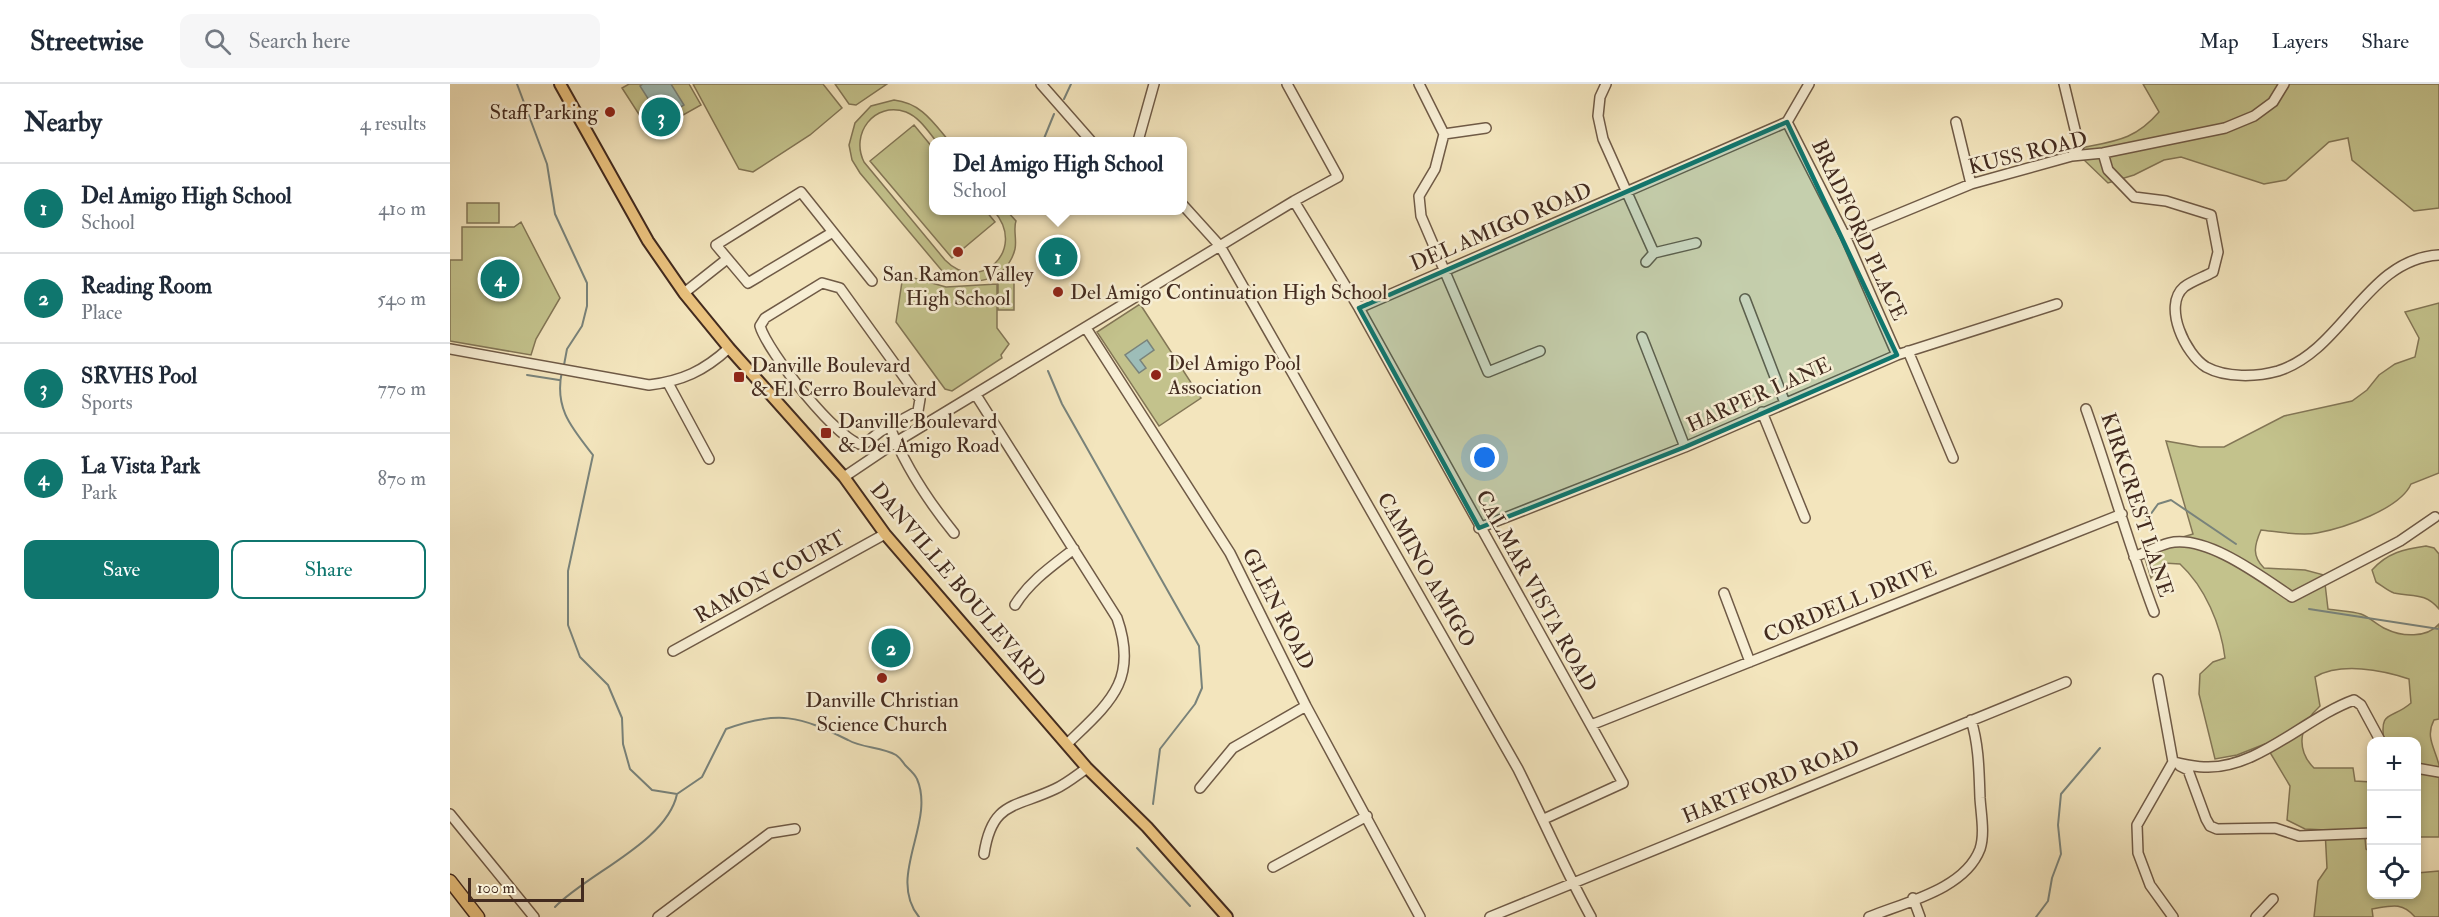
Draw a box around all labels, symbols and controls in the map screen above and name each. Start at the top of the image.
search box [180,14,600,68]
text: Streetwise [30,24,144,59]
icon: search [201,25,234,58]
text: Search here [249,27,350,55]
text: Map [2199,28,2239,55]
text: Layers [2272,28,2328,55]
text: Share [2361,28,2409,55]
pin: 3 [642,94,680,140]
place label: Staff Parking [489,99,599,126]
marker: Staff Parking [603,105,617,119]
text: Nearby [24,107,102,139]
text: 4 results [360,111,426,136]
street label: KUSS ROAD [1966,125,2090,181]
street label: BRADFORD PLACE [1805,135,1913,325]
popup [929,137,1187,215]
text: Del Amigo High School [953,150,1163,178]
street label: DEL AMIGO ROAD [1406,177,1596,277]
text: School [953,178,1007,203]
text: Del Amigo High School [81,182,292,210]
text: 1 [40,196,47,221]
text: 410 m [378,196,426,221]
text: School [81,210,135,235]
pin: 1 [1038,234,1078,279]
marker: San Ramon Valley High School [951,245,965,259]
pin: 4 [481,256,520,302]
place label: San Ramon Valley High School [882,261,1034,312]
text: Reading Room [81,272,212,300]
place label: Del Amigo Continuation High School [1070,279,1388,306]
marker: Del Amigo Continuation High School [1051,285,1065,299]
text: 2 [38,286,49,311]
text: 540 m [377,286,426,311]
text: Place [81,300,122,325]
place label: Del Amigo Pool Association [1167,350,1302,401]
street label: HARPER LANE [1683,351,1835,439]
place label: Danville Boulevard & El Cerro Boulevard [751,352,937,403]
text: SRVHS Pool [81,362,197,390]
marker: Del Amigo Pool Association [1149,368,1163,382]
marker: Danville Boulevard & El Cerro Boulevard [732,370,746,384]
text: 3 [40,376,47,401]
text: 770 m [378,376,426,401]
text: Sports [81,390,133,415]
place label: Danville Boulevard & Del Amigo Road [838,408,1000,459]
street label: KIRKCREST LANE [2094,409,2180,601]
marker: Danville Boulevard & Del Amigo Road [819,426,833,440]
your location [1470,443,1499,472]
text: La Vista Park [81,452,200,480]
text: 4 [38,466,49,491]
text: 870 m [378,466,426,491]
street label: DANVILLE BOULEVARD [864,477,1052,693]
text: Park [81,480,117,505]
street label: CALMAR VISTA ROAD [1469,485,1603,697]
street label: CAMINO AMIGO [1371,488,1481,652]
street label: RAMON COURT [690,524,851,630]
button: Save [24,540,219,599]
button: Share [231,540,426,599]
street label: GLEN ROAD [1236,544,1320,674]
street label: CORDELL DRIVE [1759,555,1941,649]
pin: 2 [872,626,910,670]
marker: Danville Christian Science Church [875,671,889,685]
place label: Danville Christian Science Church [805,687,959,738]
street label: HARTFORD ROAD [1678,734,1864,830]
map controls [2367,737,2421,899]
button: + [2367,737,2421,791]
button: − [2367,791,2421,845]
button: locate [2367,845,2421,899]
scale bar [468,875,584,902]
text: 100 m [477,878,515,898]

